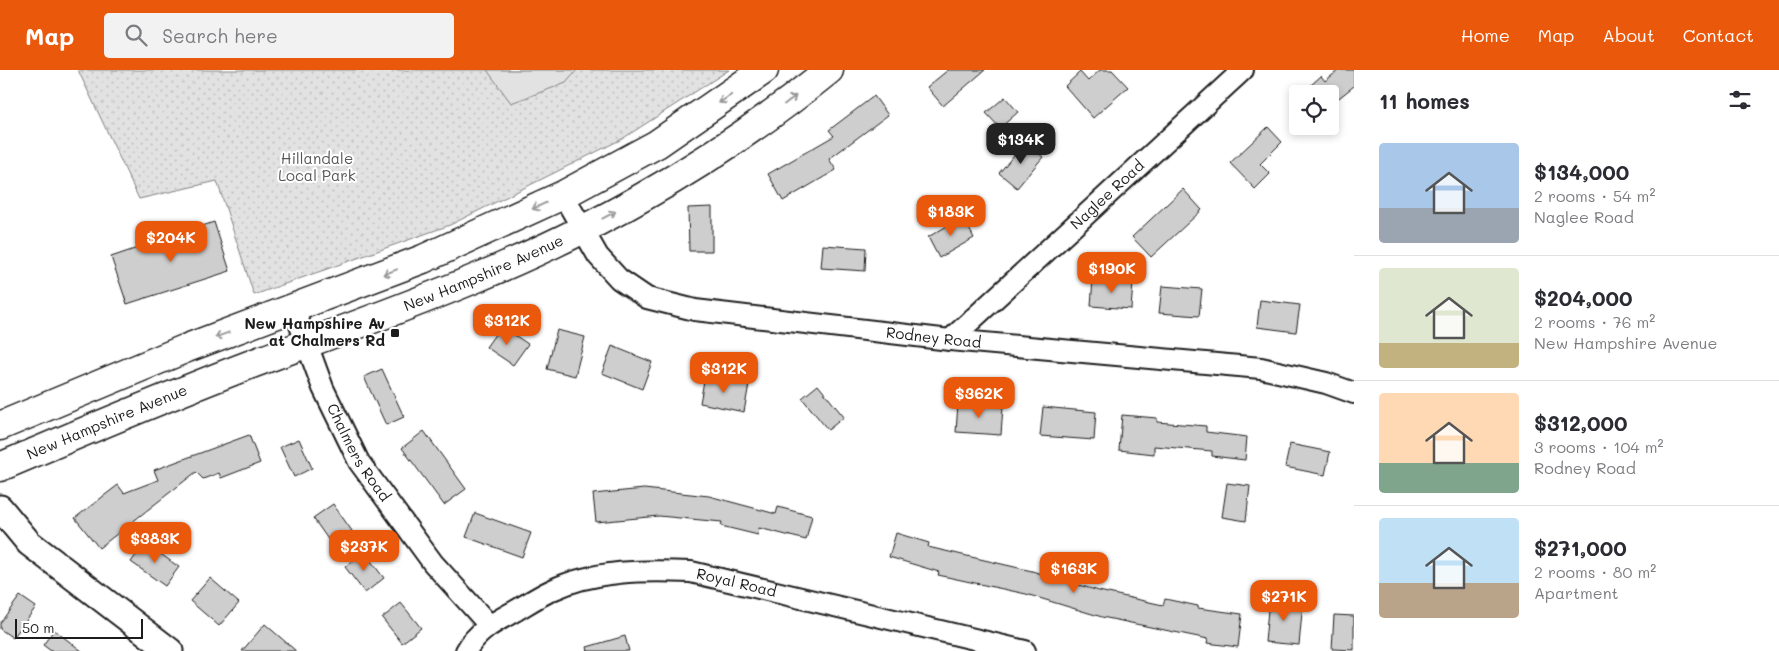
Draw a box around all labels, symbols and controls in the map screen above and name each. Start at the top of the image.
search box [104,13,454,58]
text: Map [25,20,74,51]
icon: search [122,21,150,49]
text: Search here [162,23,278,48]
text: Home [1461,23,1510,47]
text: Map [1538,23,1574,47]
text: About [1602,23,1655,47]
text: Contact [1683,23,1754,47]
map controls [1289,85,1339,135]
button: locate [1289,85,1339,135]
icon: filters [1726,86,1754,114]
text: 11 homes [1379,87,1470,114]
one-way arrow [718,94,732,104]
one-way arrow [783,95,797,105]
pin: $134K [986,122,1056,165]
text: $134K [997,128,1045,149]
park label: Hillandale Local Park [278,148,356,185]
street label: Naglee Road [1065,155,1148,233]
text: $134,000 [1534,158,1629,185]
icon: home [1419,163,1479,223]
text: 2 rooms · 54 m² [1534,185,1655,206]
pin: $183K [916,194,986,237]
text: $183K [927,200,975,221]
one-way arrow [532,202,547,212]
text: Naglee Road [1534,206,1634,227]
one-way arrow [601,210,616,220]
pin: $204K [136,220,206,263]
text: $204K [146,226,196,247]
street label: New Hampshire Avenue [400,229,566,315]
pin: $190K [1077,252,1147,294]
text: $190K [1088,257,1136,278]
one-way arrow [383,268,398,277]
text: $204,000 [1534,284,1633,311]
icon: home [1419,288,1479,348]
pin: $312K [472,304,542,346]
text: $312K [484,309,530,330]
text: 2 rooms · 76 m² [1534,311,1655,332]
place label: New Hampshire Av at Chalmers Rd [244,313,385,350]
street label: Rodney Road [885,322,982,352]
marker: New Hampshire Av at Chalmers Rd [389,327,401,339]
one-way arrow [215,331,230,340]
text: New Hampshire Avenue [1534,332,1717,353]
pin: $312K [689,352,759,394]
text: $312K [701,357,747,378]
pin: $362K [944,376,1014,419]
street label: New Hampshire Avenue [23,379,190,464]
text: $362K [955,382,1003,403]
street label: Chalmers Road [323,400,396,505]
text: $312,000 [1534,409,1628,436]
icon: home [1419,413,1479,473]
text: 3 rooms · 104 m² [1534,436,1664,457]
text: Rodney Road [1534,457,1636,478]
pin: $383K [120,522,190,564]
text: $383K [130,527,180,548]
pin: $237K [329,530,399,572]
text: $271,000 [1534,534,1627,561]
text: $237K [340,535,388,556]
icon: home [1419,538,1479,598]
pin: $163K [1039,552,1109,594]
text: $163K [1051,557,1097,578]
text: 2 rooms · 80 m² [1534,561,1656,582]
street label: Royal Road [695,563,779,601]
pin: $271K [1249,580,1319,622]
text: Apartment [1534,582,1619,603]
text: $271K [1261,585,1307,606]
scale bar [15,616,142,639]
text: 50 m [22,618,54,637]

